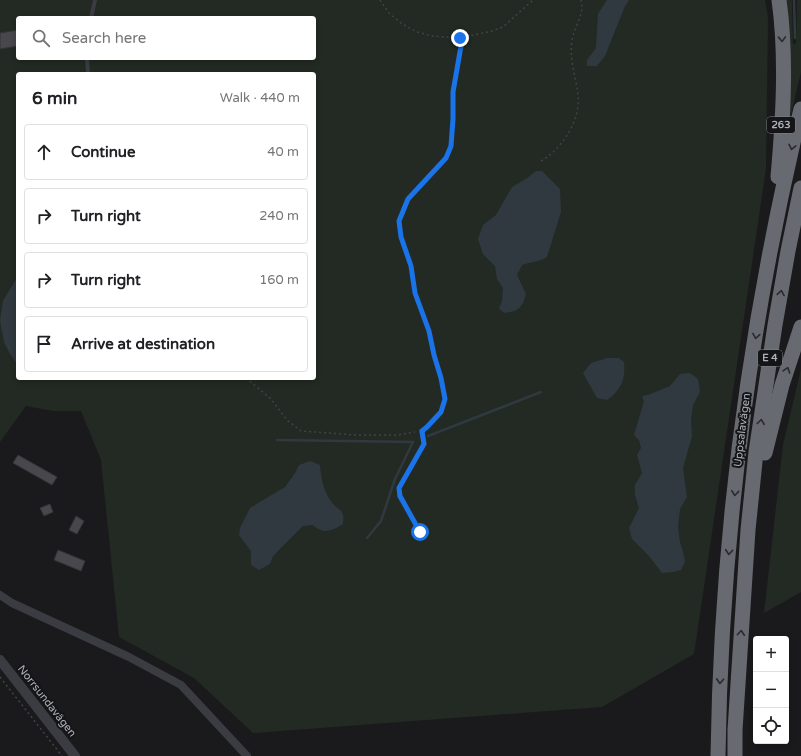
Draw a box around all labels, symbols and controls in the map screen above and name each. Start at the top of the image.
search box [16,16,316,60]
icon: search [30,27,52,49]
text: Search here [62,29,146,47]
route end [451,29,469,47]
one-way arrow [778,36,786,42]
text: 6 min [32,88,77,109]
text: Walk · 440 m [220,90,300,106]
road number: 263 [767,117,795,133]
icon: ahead [33,141,55,163]
text: Continue [71,143,135,161]
text: 40 m [267,144,299,160]
one-way arrow [789,144,797,150]
icon: right [33,205,55,227]
text: Turn right [71,207,141,225]
text: 240 m [259,208,299,224]
icon: right [33,269,55,291]
text: Turn right [71,271,141,289]
text: 160 m [259,272,299,288]
one-way arrow [776,290,784,296]
icon: arrive [33,333,55,355]
one-way arrow [752,333,761,339]
text: Arrive at destination [71,335,215,353]
road number: E 4 [758,350,782,366]
one-way arrow [782,366,791,373]
street label: Uppsalavägen [731,392,753,468]
one-way arrow [756,418,765,425]
one-way arrow [730,490,739,496]
route start [411,523,429,541]
one-way arrow [725,549,734,555]
one-way arrow [737,630,746,636]
map controls [753,636,789,744]
button: + [753,636,789,672]
street label: Norrsundavägen [15,663,79,739]
button: − [753,672,789,708]
one-way arrow [716,678,724,684]
button: locate [753,708,789,744]

